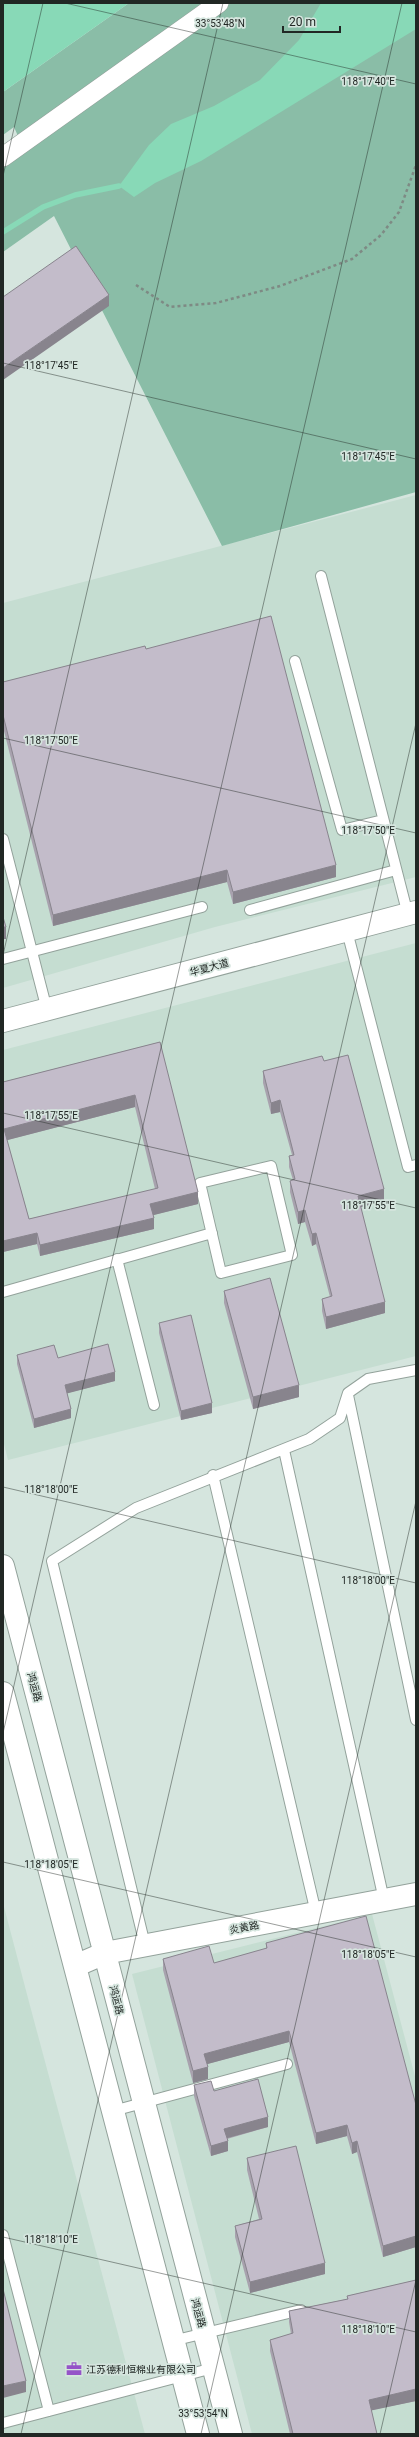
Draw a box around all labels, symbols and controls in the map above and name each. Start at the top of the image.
scale bar [283,8,340,34]
text: 20 m [289,15,316,29]
text: 33°53'48"N [195,18,245,29]
text: 118°17'40"E [341,76,395,87]
text: 118°17'45"E [24,360,78,371]
text: 118°17'45"E [341,451,395,462]
text: 118°17'50"E [24,735,78,746]
text: 118°17'50"E [341,825,395,836]
street label: 华夏大道 [188,957,230,978]
text: 118°17'55"E [24,1110,78,1121]
text: 118°17'55"E [341,1200,395,1211]
text: 118°18'00"E [24,1484,78,1495]
text: 118°18'00"E [341,1575,395,1586]
street label: 鸿运路 [25,1671,44,1703]
text: 118°18'05"E [24,1859,78,1870]
street label: 炎黄路 [228,1919,260,1936]
text: 118°18'05"E [341,1949,395,1960]
street label: 鸿运路 [108,1984,125,2016]
text: 118°18'10"E [24,2234,78,2245]
street label: 鸿运路 [189,2297,208,2329]
text: 118°18'10"E [341,2324,395,2335]
office icon: 江苏德利恒棉业有限公司 [65,2360,83,2378]
place label: 江苏德利恒棉业有限公司 [86,2364,196,2375]
text: 33°53'54"N [178,2408,228,2419]

